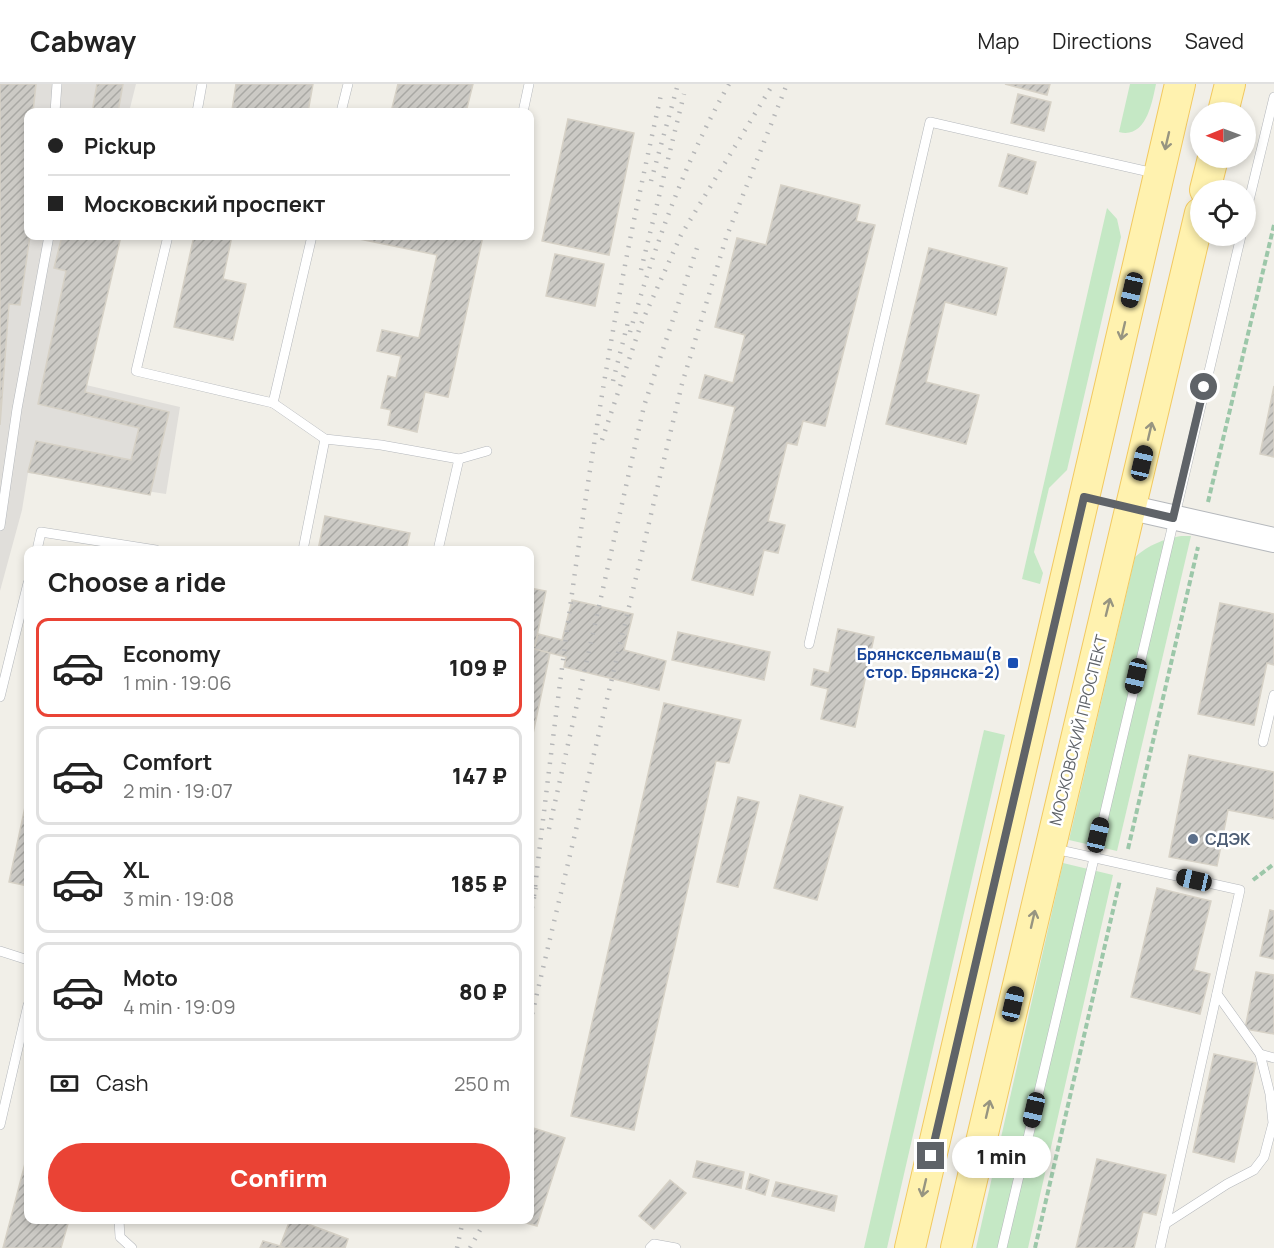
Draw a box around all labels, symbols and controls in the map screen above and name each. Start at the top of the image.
text: Cabway [30,22,136,60]
text: Map [978,27,1019,55]
text: Directions [1052,27,1152,55]
text: Saved [1185,27,1244,55]
north arrow [1190,102,1256,168]
map controls [1190,102,1256,246]
text: Pickup [84,131,156,161]
one-way arrow [1161,131,1173,150]
button: locate [1190,180,1256,246]
text: Московский проспект [84,189,326,219]
car [1119,270,1145,310]
one-way arrow [1116,321,1128,340]
route start [1190,373,1217,400]
one-way arrow [1144,422,1156,441]
car [1129,443,1155,483]
text: Choose a ride [48,563,226,600]
one-way arrow [1102,598,1114,617]
street label: МОСКОВСКИЙ ПРОСПЕКТ [1044,632,1112,828]
text: Economy [123,639,221,669]
icon: car [51,641,105,695]
place label: Брянсксельмаш(в стор. Брянска-2) [857,643,1001,683]
text: 109 ₽ [449,653,507,683]
marker: Брянсксельмаш(в стор. Брянска-2) [1006,656,1020,670]
car [1123,656,1149,696]
text: 1 min · 19:06 [123,669,232,696]
text: Comfort [123,747,212,777]
icon: car [51,749,105,803]
text: 147 ₽ [452,761,507,791]
text: 2 min · 19:07 [123,777,233,804]
car [1085,815,1111,855]
place label: СДЭК [1205,828,1251,850]
marker: СДЭК [1186,832,1200,846]
text: XL [123,855,149,885]
icon: car [51,857,105,911]
car [1174,867,1214,893]
text: 185 ₽ [451,869,507,899]
text: 3 min · 19:08 [123,885,234,912]
one-way arrow [1027,910,1039,929]
text: Moto [123,963,178,993]
icon: car [51,965,105,1019]
text: 80 ₽ [459,977,507,1007]
car [1000,984,1026,1024]
text: 4 min · 19:09 [123,993,236,1020]
icon: cash [48,1067,81,1100]
text: Cash [96,1068,149,1098]
text: 250 m [454,1070,510,1097]
car [1021,1090,1047,1130]
one-way arrow [983,1100,995,1119]
callout: 1 min [952,1135,1051,1177]
route end [917,1142,944,1169]
button: Confirm [48,1143,510,1212]
text: 1 min [976,1143,1027,1170]
one-way arrow [917,1179,929,1198]

